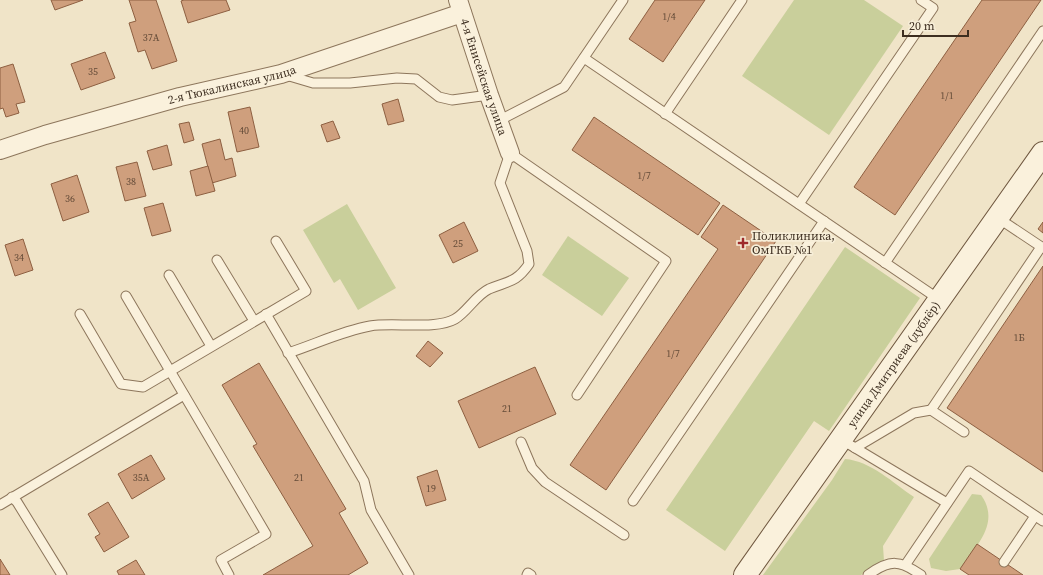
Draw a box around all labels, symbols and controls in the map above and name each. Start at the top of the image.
house number: 1/4 [662,10,676,23]
scale bar [903,12,968,38]
street label: 4-я Енисейская улица [457,16,511,138]
text: 20 m [909,18,935,34]
house number: 37А [143,31,160,44]
street label: 2-я Тюкалинская улица [166,61,299,108]
house number: 35 [88,65,98,78]
house number: 1/1 [940,89,954,102]
house number: 40 [239,124,249,137]
house number: 1/7 [637,169,651,182]
house number: 38 [126,175,136,188]
house number: 36 [65,192,75,205]
place label: Поликлиника, ОмГКБ №1 [752,228,835,258]
house number: 25 [453,237,463,250]
marker: Поликлиника, ОмГКБ №1 [737,237,749,249]
house number: 34 [14,251,24,264]
street label: улица Дмитриева (дублёр) [844,298,944,430]
house number: 1Б [1013,331,1025,344]
house number: 1/7 [666,347,680,360]
house number: 21 [502,402,512,415]
house number: 35А [133,471,150,484]
house number: 21 [294,471,304,484]
house number: 19 [426,482,436,495]

